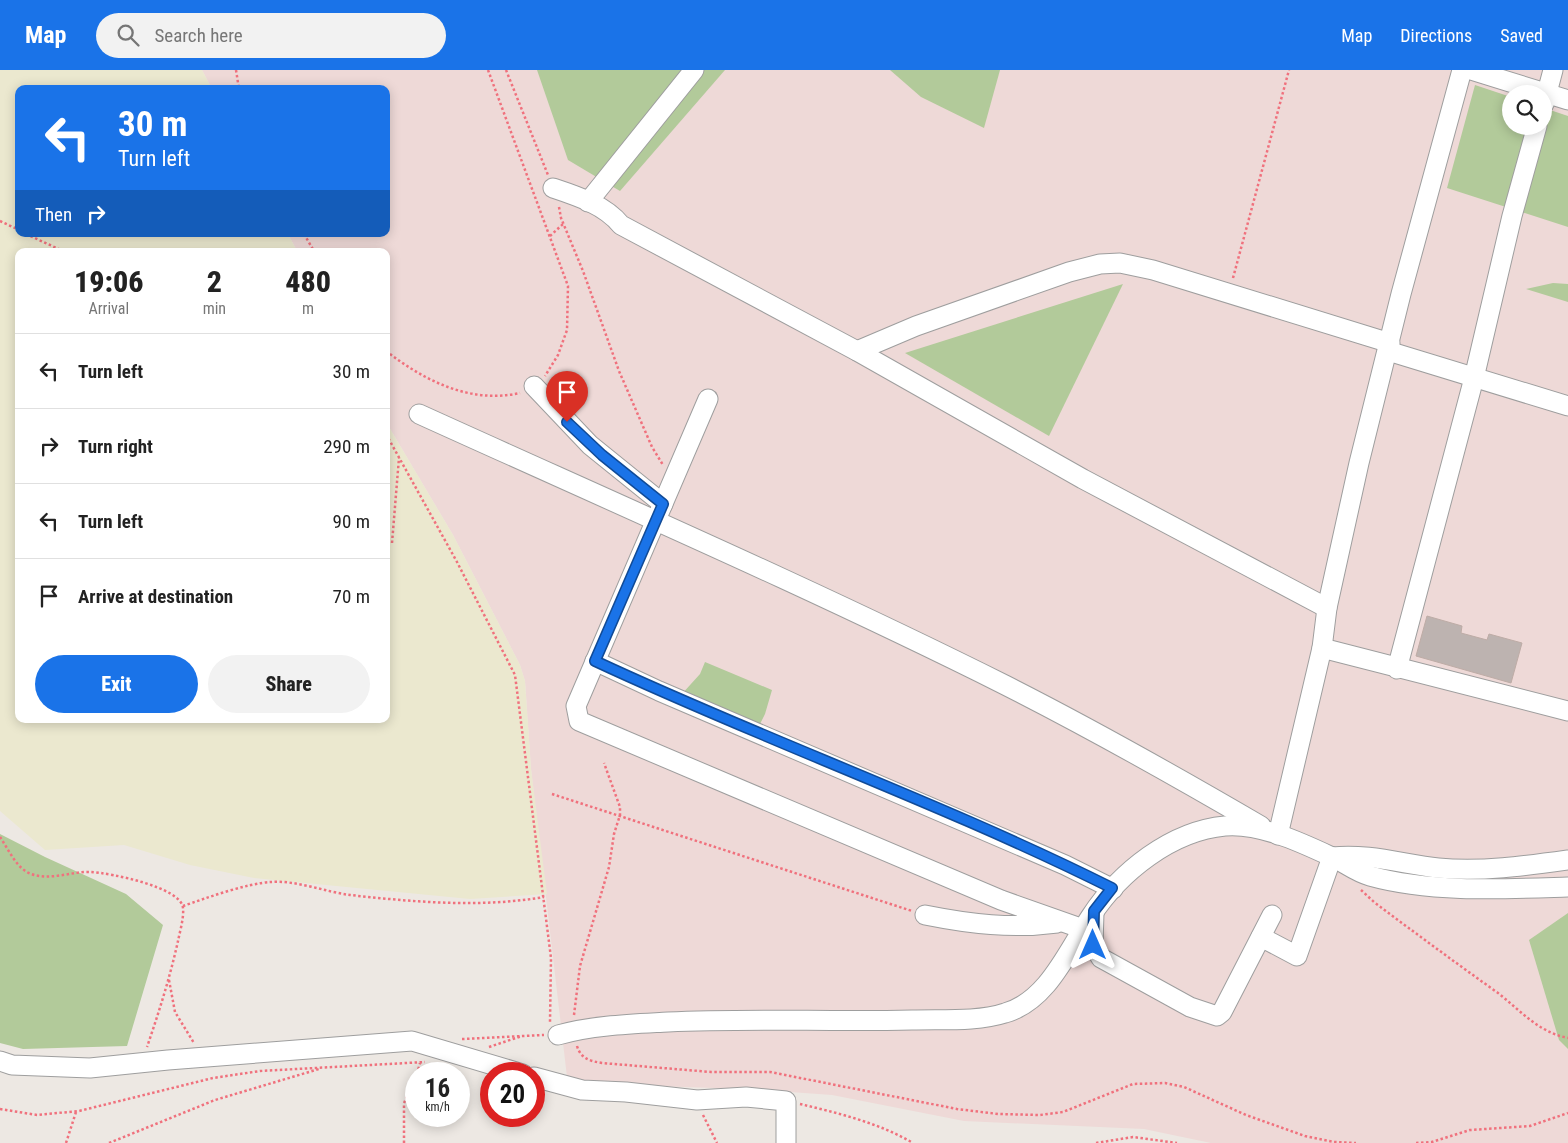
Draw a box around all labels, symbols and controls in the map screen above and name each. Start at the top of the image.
search box [96,13,446,58]
text: Map [25,21,66,49]
icon: search [114,21,142,49]
text: Search here [154,24,243,47]
text: Map [1341,25,1372,46]
text: Directions [1400,25,1472,46]
text: Saved [1500,25,1543,46]
map controls [1502,85,1552,135]
button: search [1502,85,1552,135]
text: 30 m [118,104,187,145]
icon: left [35,105,100,170]
text: Turn left [118,146,190,171]
icon: right [82,200,110,228]
text: Then [35,203,72,226]
text: 19:06 [74,264,144,299]
text: 2 [207,264,222,299]
text: 480 [285,264,331,299]
text: Arrival [88,299,129,318]
text: min [203,299,226,318]
text: m [302,299,314,318]
icon: left [35,357,63,385]
text: Turn left [78,360,143,383]
text: 30 m [333,360,370,383]
pin [546,371,588,422]
icon: arrive [553,378,581,406]
icon: right [35,432,63,460]
text: Turn right [78,435,153,458]
text: 290 m [323,435,370,458]
icon: left [35,507,63,535]
text: Turn left [78,510,143,533]
text: 90 m [333,510,370,533]
icon: arrive [35,582,63,610]
text: Arrive at destination [78,585,233,608]
text: 70 m [333,585,370,608]
button: Exit [35,655,198,713]
button: Share [208,655,370,713]
position arrow [1066,918,1118,970]
speed limit sign: 20 [480,1062,545,1127]
text: 16 [425,1074,450,1103]
text: km/h [425,1100,450,1114]

